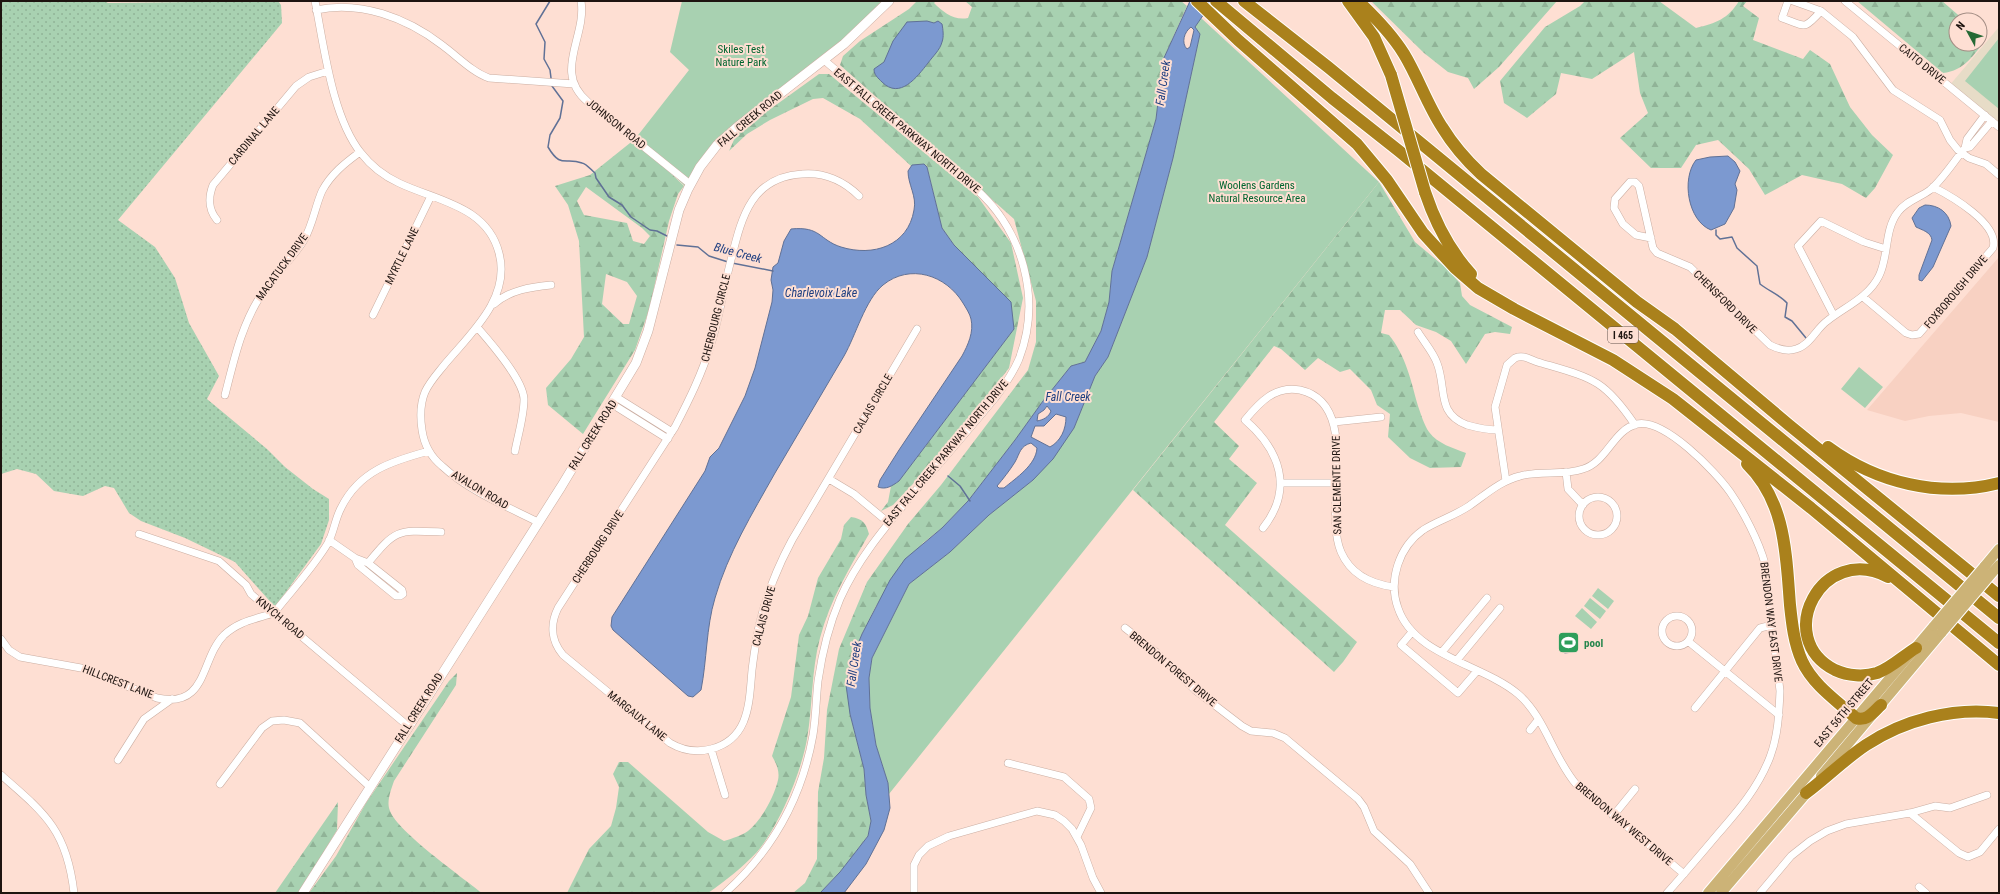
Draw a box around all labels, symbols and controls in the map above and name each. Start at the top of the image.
north arrow [1948,12,1988,52]
text: N [1954,19,1968,33]
street label: CAITO DRIVE [1896,41,1948,87]
park label: Skiles Test Nature Park [715,43,767,69]
water label: Fall Creek [1153,59,1173,106]
street label: EAST FALL CREEK PARKWAY NORTH DRIVE [831,66,983,196]
street label: FALL CREEK ROAD [715,88,785,150]
street label: JOHNSON ROAD [584,96,648,152]
street label: CARDINAL LANE [226,104,283,168]
park label: Woolens Gardens Natural Resource Area [1209,179,1306,205]
street label: MYRTLE LANE [383,225,422,287]
street label: MACATUCK DRIVE [253,230,311,303]
water label: Blue Creek [713,240,764,266]
street label: FOXBOROUGH DRIVE [1922,252,1991,331]
street label: CHENSFORD DRIVE [1691,268,1760,337]
street label: CHERBOURG CIRCLE [699,272,733,363]
water label: Charlevoix Lake [785,286,858,300]
road number: I 465 [1608,327,1638,343]
street label: CALAIS CIRCLE [851,371,896,436]
street label: EAST FALL CREEK PARKWAY NORTH DRIVE [881,377,1011,529]
water label: Fall Creek [1045,390,1091,404]
street label: FALL CREEK ROAD [566,398,620,472]
street label: SAN CLEMENTE DRIVE [1330,435,1344,535]
street label: AVALON ROAD [449,468,511,512]
street label: CHERBOURG DRIVE [570,508,627,586]
street label: BRENDON WAY EAST DRIVE [1757,561,1785,683]
street label: CALAIS DRIVE [750,584,778,648]
street label: KNYCH ROAD [253,594,307,642]
street label: BRENDON FOREST DRIVE [1127,629,1220,710]
sports icon: pool [1555,630,1581,656]
place label: pool [1584,637,1603,650]
water label: Fall Creek [844,640,864,687]
street label: HILLCREST LANE [81,663,156,702]
street label: FALL CREEK ROAD [392,671,446,745]
street label: EAST 56TH STREET [1812,676,1877,750]
street label: MARGAUX LANE [605,688,670,744]
street label: BRENDON WAY WEST DRIVE [1573,780,1676,869]

